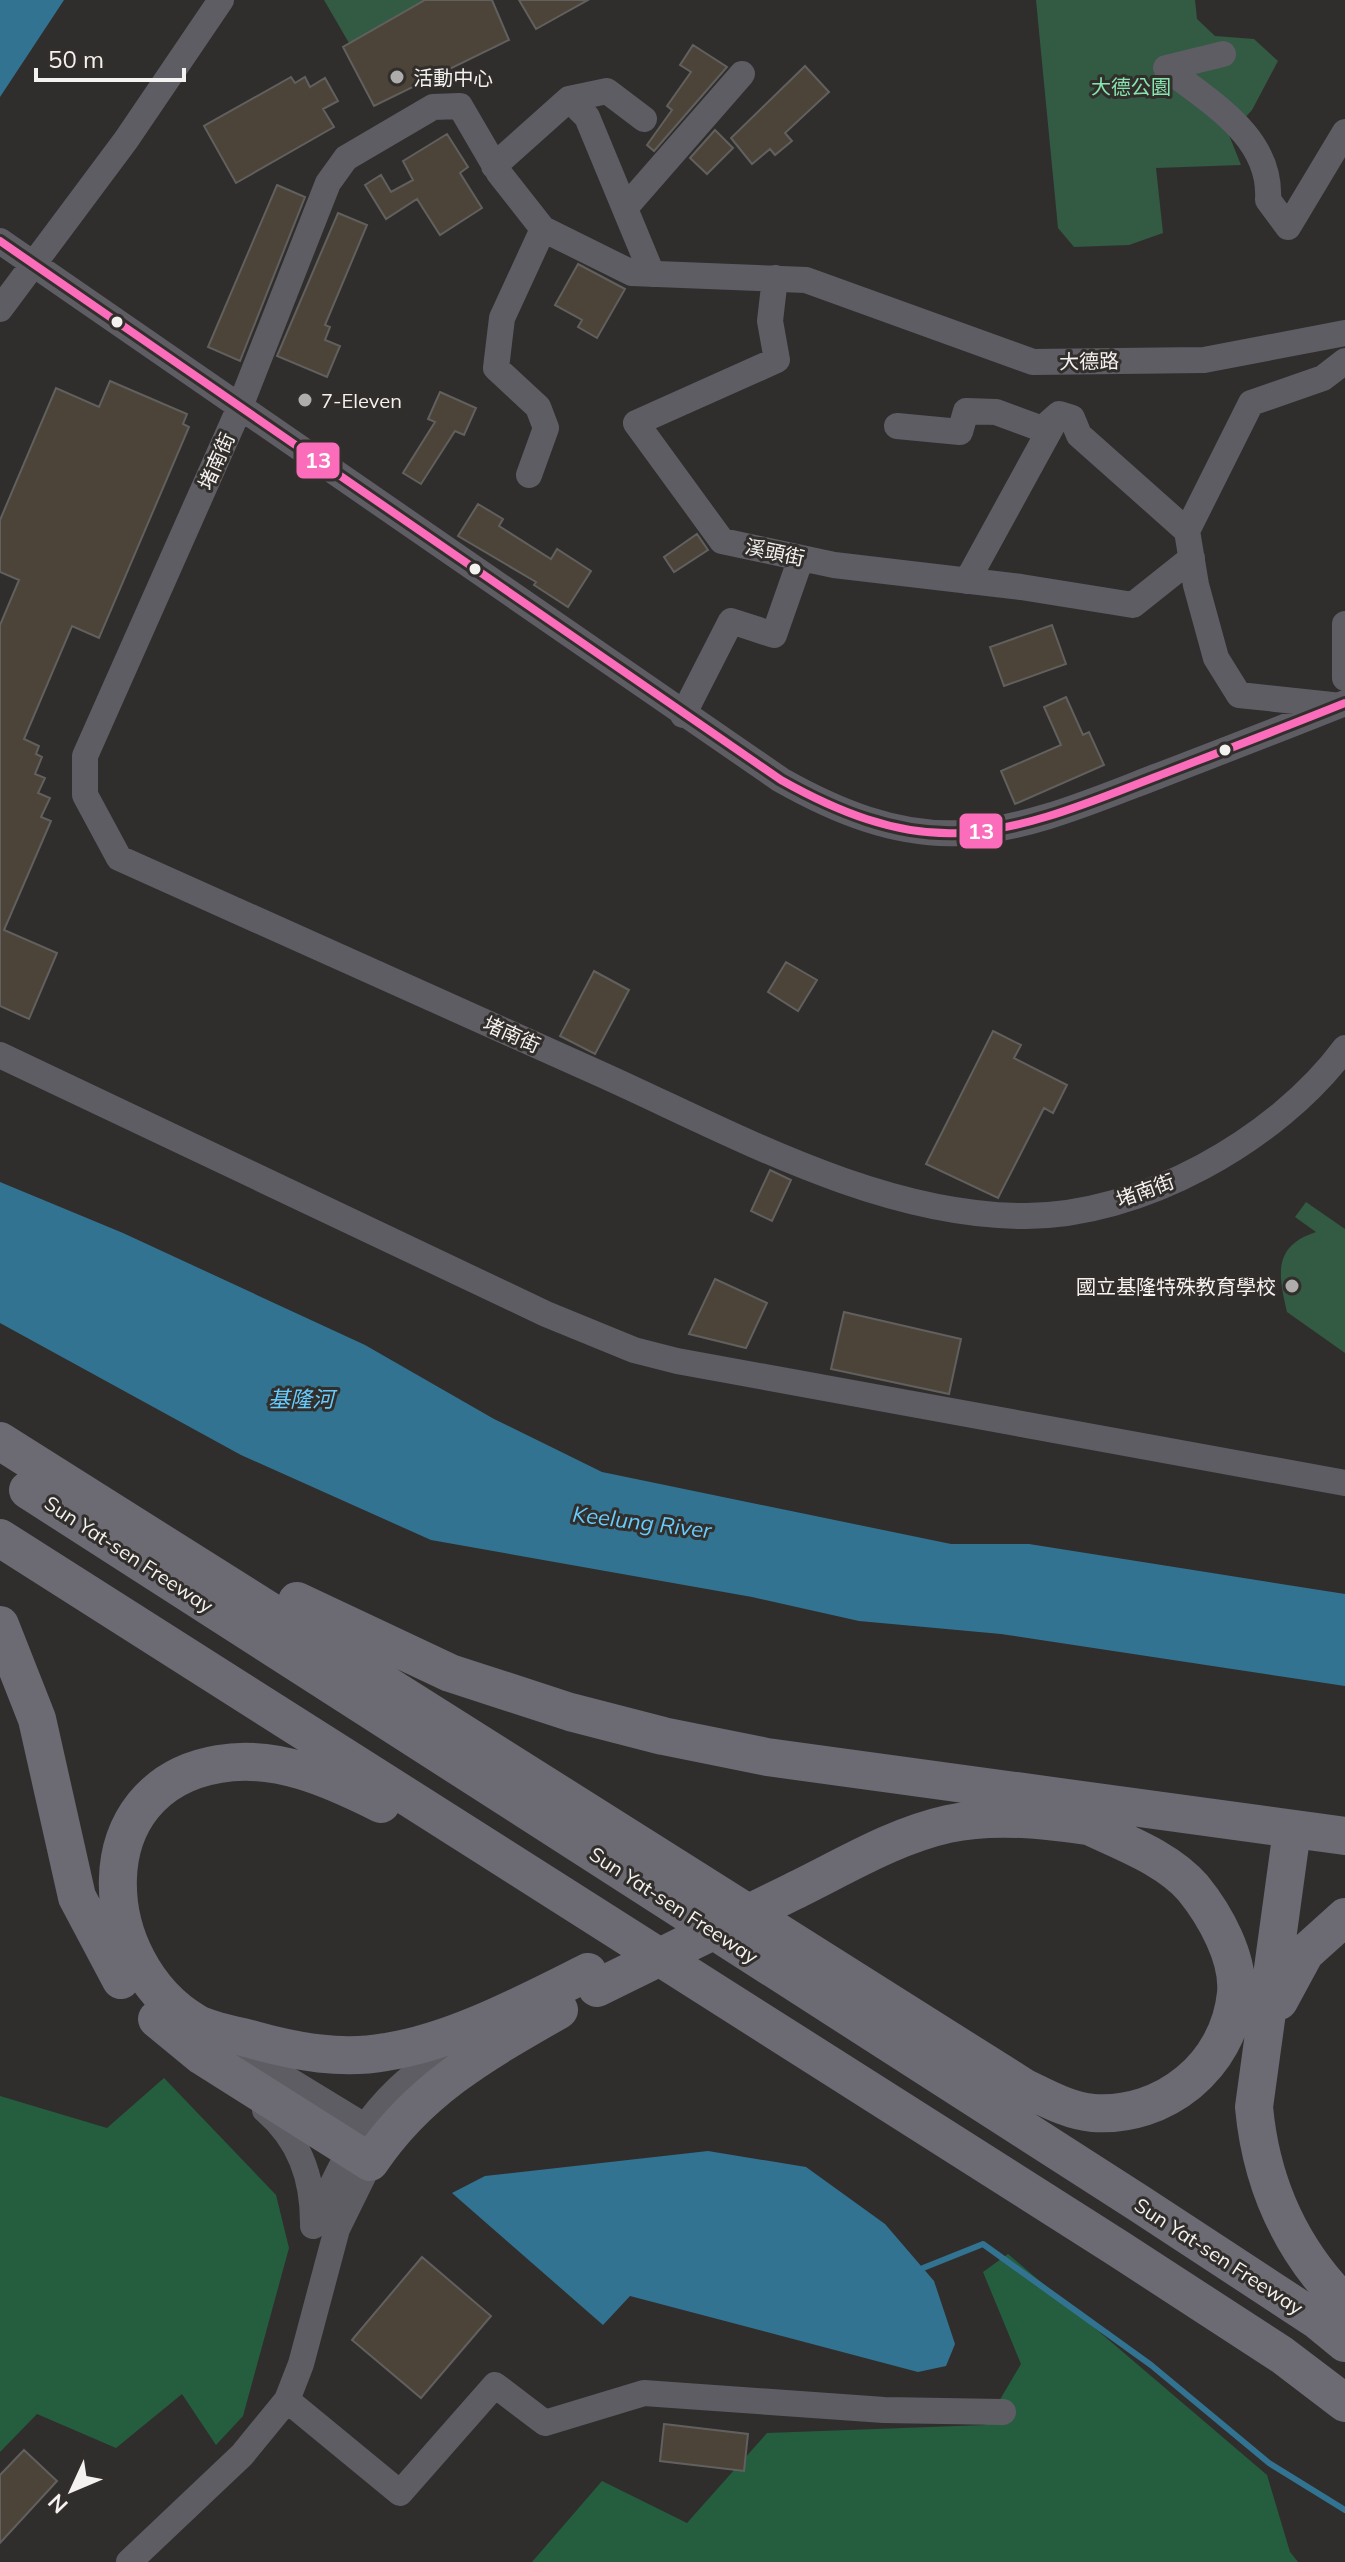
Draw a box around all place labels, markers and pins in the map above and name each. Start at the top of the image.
place label: 活動中心 [413,65,493,90]
marker: 活動中心 [388,68,406,86]
unlabelled marker [109,314,125,330]
place label: 7-Eleven [321,388,402,413]
marker: 7-Eleven [296,391,314,409]
unlabelled marker [467,561,483,577]
unlabelled marker [1217,742,1233,758]
place label: 國立基隆特殊教育學校 [1076,1274,1276,1299]
marker: 國立基隆特殊教育學校 [1283,1277,1301,1295]

